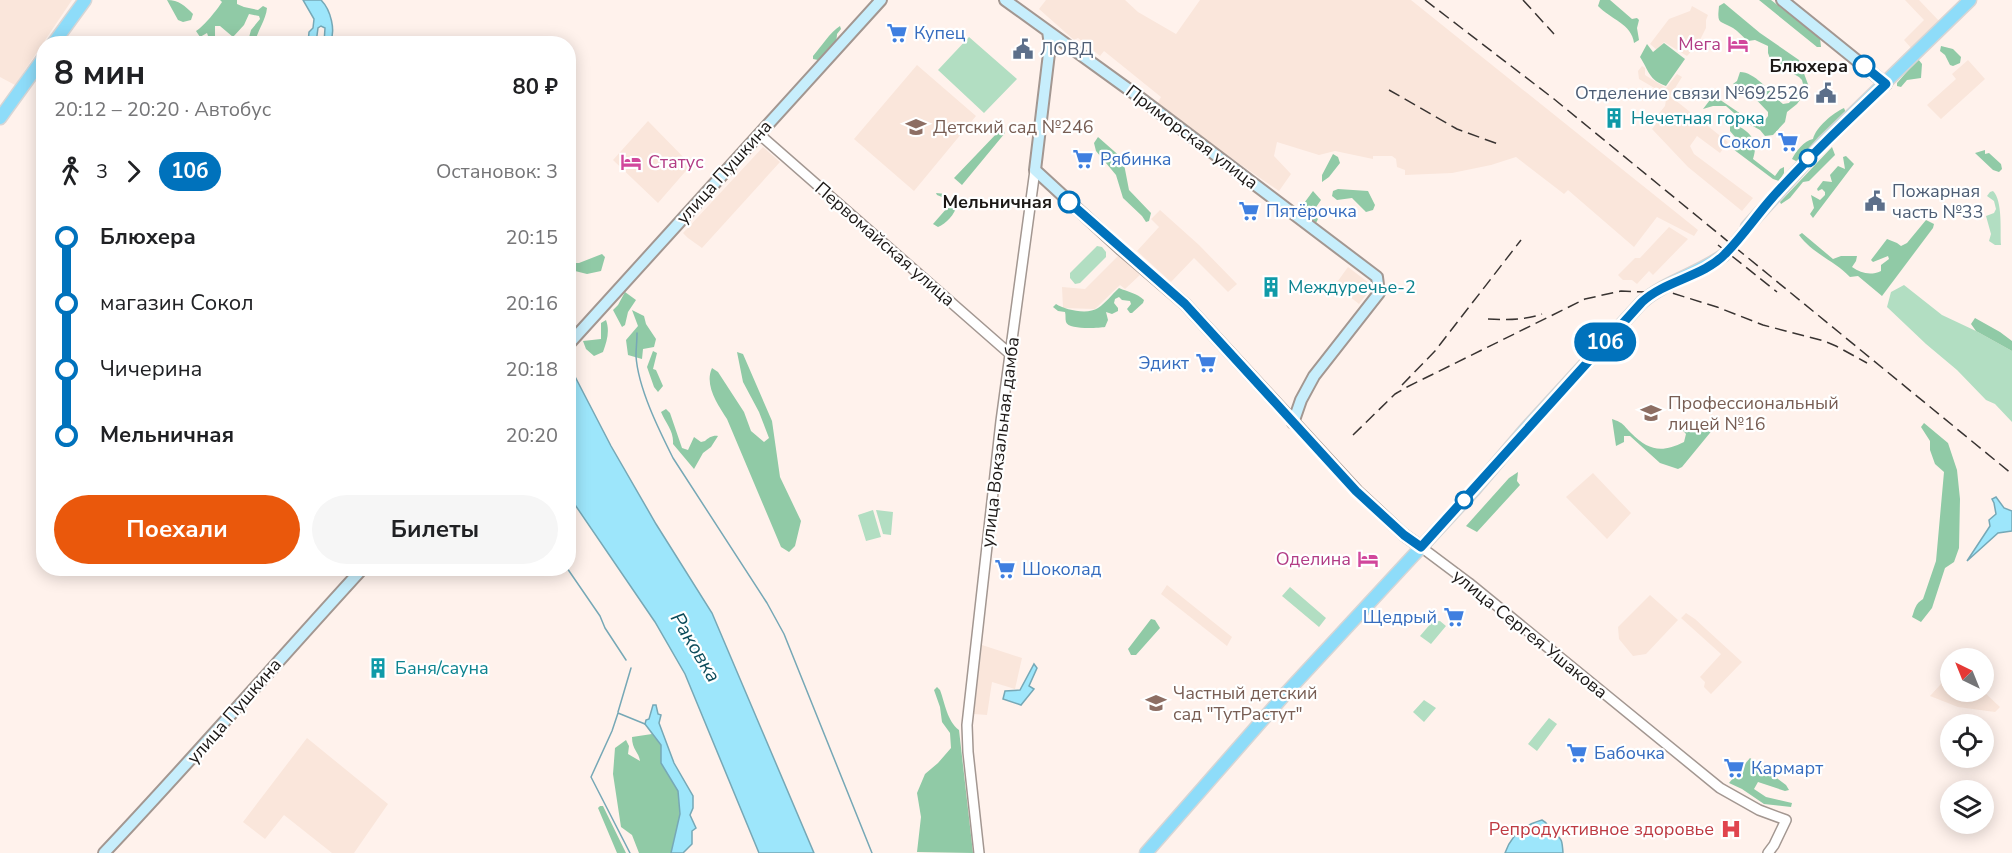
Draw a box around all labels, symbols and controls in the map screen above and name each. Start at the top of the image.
supermarket icon: Купец [885,21,909,45]
place label: Купец [914,21,966,45]
place label: Мега [1678,32,1721,56]
hotel icon: Мега [1726,32,1750,56]
public building icon: ЛОВД [1011,37,1035,61]
place label: ЛОВД [1040,37,1093,61]
text: 8 мин [54,51,145,96]
place label: Блюхера [1770,54,1848,78]
marker: Блюхера [1853,55,1875,77]
text: 80 ₽ [512,72,558,102]
street label: Приморская улица [1121,79,1263,195]
place label: Отделение связи №692526 [1575,81,1809,105]
public building icon: Отделение связи №692526 [1814,81,1838,105]
text: 20:12 – 20:20 · Автобус [54,96,271,123]
building icon: Нечетная горка [1602,106,1626,130]
place label: Нечетная горка [1631,106,1765,130]
street label: улица Пушкина [671,115,777,229]
school or university icon: Детский сад №246 [904,115,928,139]
place label: Детский сад №246 [933,115,1094,139]
place label: Сокол [1719,130,1771,154]
supermarket icon: Сокол [1776,130,1800,154]
supermarket icon: Рябинка [1071,147,1095,171]
place label: Рябинка [1100,147,1172,171]
unlabelled marker [1799,149,1817,167]
hotel icon: Статус [619,150,643,174]
place label: Статус [648,150,704,174]
icon: walk [54,155,87,188]
icon: forward [117,155,150,188]
text: 10б [171,157,209,185]
text: 3 [96,158,108,185]
text: Остановок: 3 [436,158,558,185]
street label: Первомайская улица [810,176,960,312]
place label: Пожарная часть №33 [1892,179,1983,224]
public building icon: Пожарная часть №33 [1863,189,1887,213]
place label: Мельничная [942,190,1052,214]
marker: Мельничная [1058,191,1080,213]
supermarket icon: Пятёрочка [1237,199,1261,223]
place label: Пятёрочка [1266,199,1357,223]
text: Блюхера [100,222,196,252]
text: 20:15 [505,224,558,251]
building icon: Междуречье-2 [1259,275,1283,299]
place label: Междуречье-2 [1288,275,1416,299]
text: магазин Сокол [100,288,254,318]
text: 20:16 [505,290,558,317]
line badge: 10б [1570,322,1640,362]
text: 10б [1586,328,1624,356]
street label: улица Вокзальная дамба [975,335,1025,549]
place label: Эдикт [1138,351,1189,375]
supermarket icon: Эдикт [1194,351,1218,375]
text: Чичерина [100,354,202,384]
text: 20:18 [505,356,558,383]
place label: Профессиональный лицей №16 [1668,391,1839,436]
school or university icon: Профессиональный лицей №16 [1639,401,1663,425]
text: Мельничная [100,420,234,450]
text: 20:20 [505,422,558,449]
unlabelled marker [1455,491,1473,509]
button: Поехали [54,495,300,564]
button: Билеты [312,495,558,564]
place label: Оделина [1276,547,1351,571]
hotel icon: Оделина [1356,547,1380,571]
supermarket icon: Шоколад [993,557,1017,581]
place label: Шоколад [1022,557,1102,581]
street label: улица Сергея Ушакова [1447,564,1613,704]
place label: Щедрый [1363,605,1437,629]
supermarket icon: Щедрый [1442,605,1466,629]
water label: Раковка [664,607,727,687]
north arrow [1940,648,1994,702]
map controls [1940,648,1994,834]
street label: улица Пушкина [181,653,287,769]
building icon: Баня/сауна [366,656,390,680]
place label: Баня/сауна [395,656,489,680]
place label: Частный детский сад "ТутРастут" [1173,681,1318,726]
school or university icon: Частный детский сад "ТутРастут" [1144,691,1168,715]
button: locate [1940,714,1994,768]
supermarket icon: Бабочка [1565,741,1589,765]
place label: Бабочка [1594,741,1665,765]
supermarket icon: Кармарт [1722,756,1746,780]
place label: Кармарт [1751,756,1823,780]
button: layers [1940,780,1994,834]
place label: Репродуктивное здоровье [1489,817,1714,841]
hospital icon: Репродуктивное здоровье [1719,817,1743,841]

